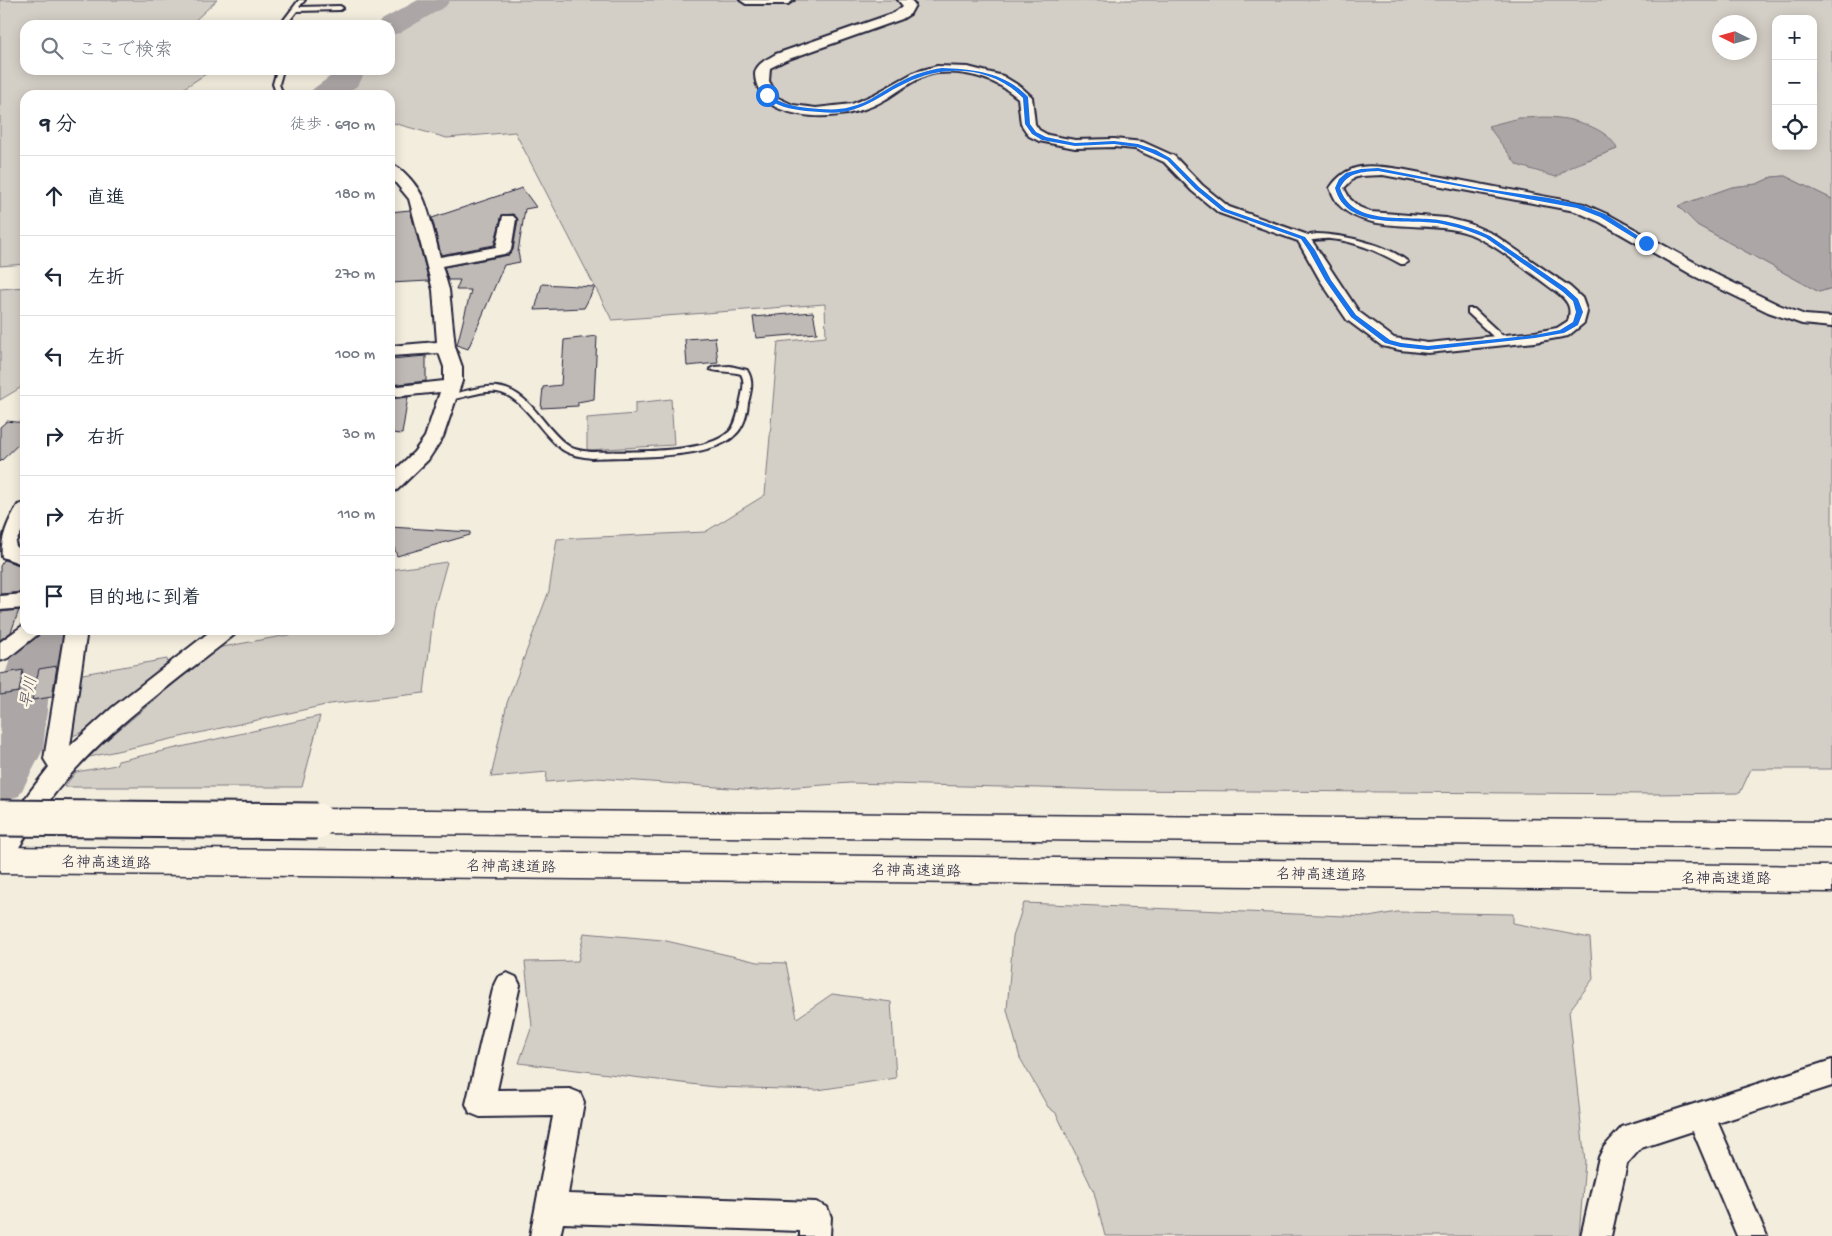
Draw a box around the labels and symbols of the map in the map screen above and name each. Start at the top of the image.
north arrow [1712,15,1757,60]
route start [756,84,779,107]
route end [1635,232,1658,255]
water label: 早川 [17,675,43,710]
street label: 名神高速道路 [61,853,151,874]
street label: 名神高速道路 [466,857,556,878]
street label: 名神高速道路 [871,861,961,882]
street label: 名神高速道路 [1276,865,1366,886]
street label: 名神高速道路 [1681,870,1771,889]

